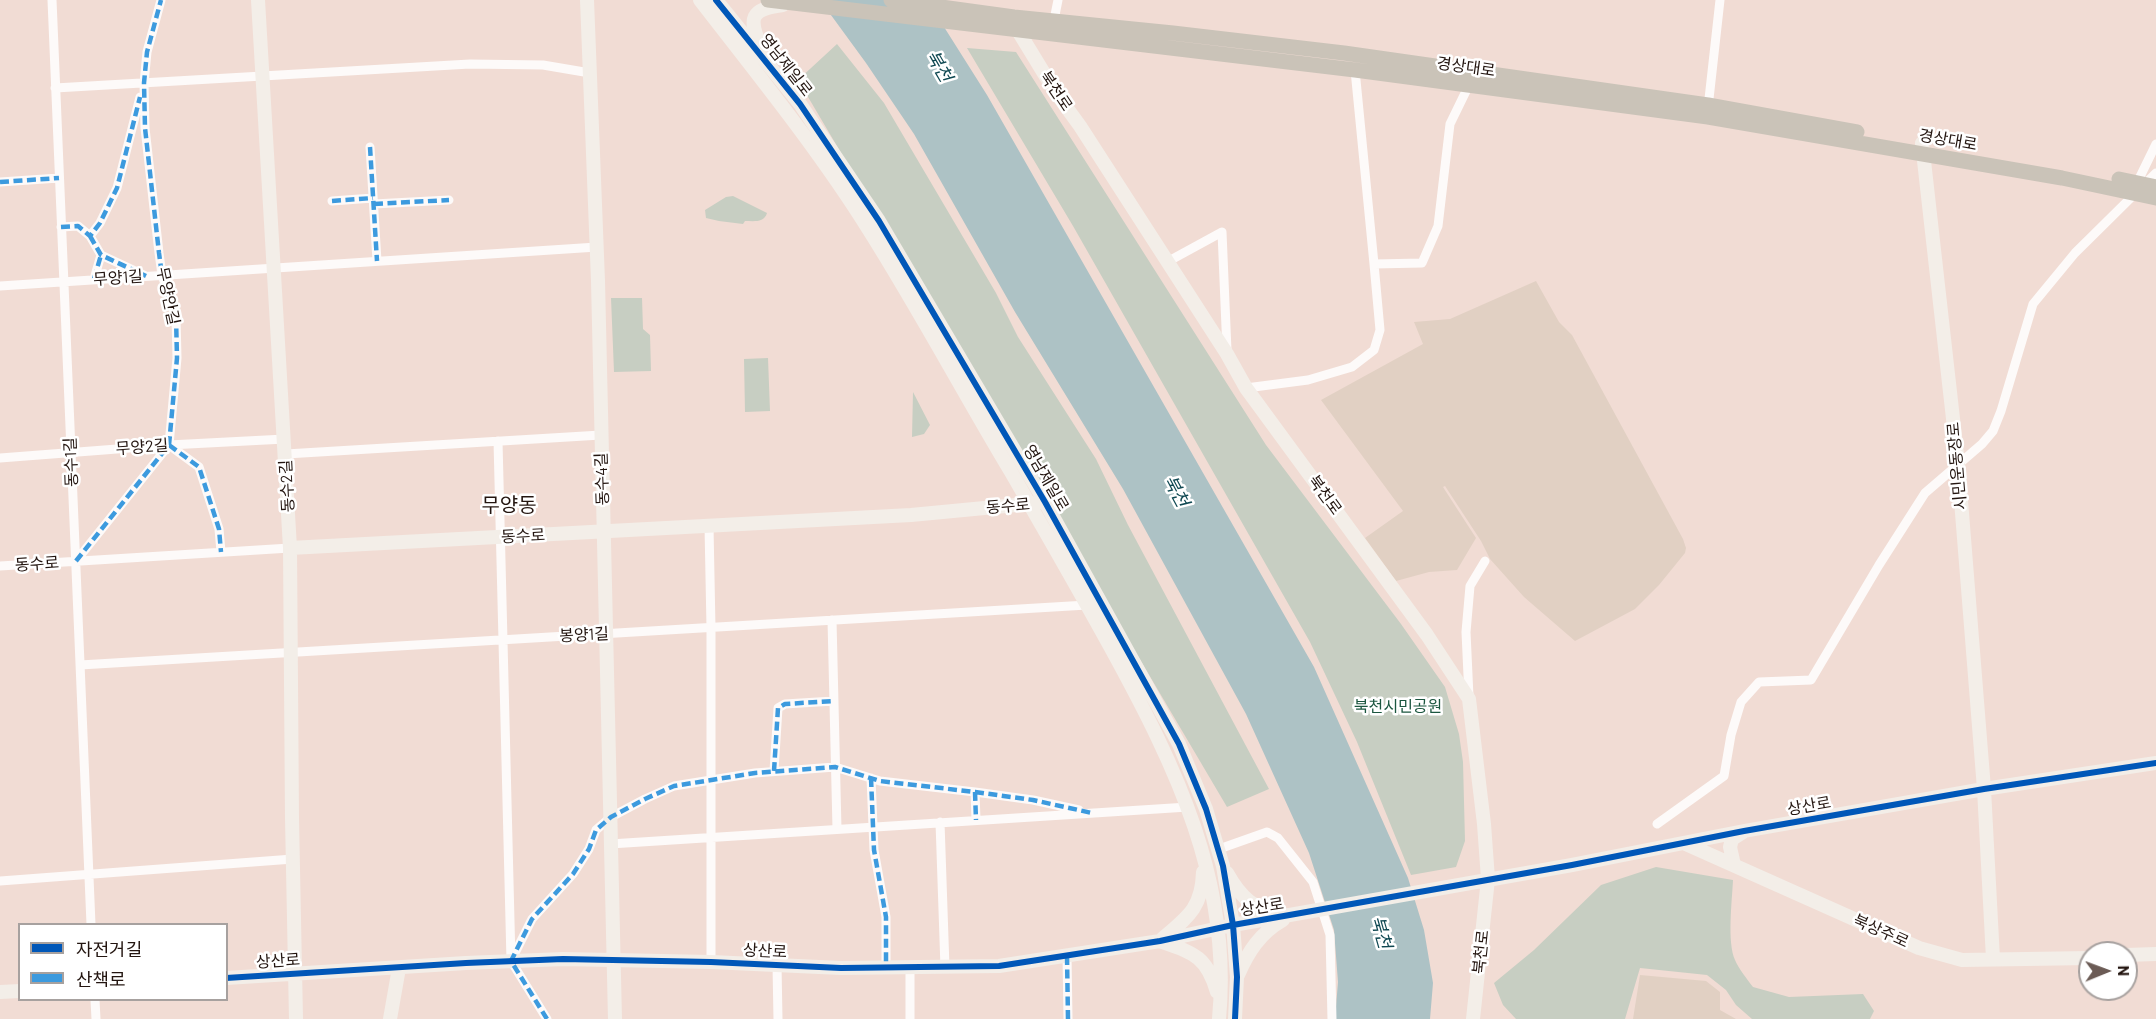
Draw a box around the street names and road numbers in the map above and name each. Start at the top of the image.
street label: 영남제일로 [756,30,816,100]
street label: 경상대로 [1436,53,1496,81]
street label: 북천로 [1036,67,1076,115]
street label: 경상대로 [1917,125,1979,155]
street label: 무양안길 [152,265,184,327]
street label: 무양1길 [93,267,143,289]
street label: 시민운동장로 [1944,421,1970,511]
street label: 무양2길 [115,436,169,458]
street label: 동수1길 [61,437,81,487]
street label: 영남제일로 [1019,441,1073,515]
street label: 동수4길 [591,452,613,506]
street label: 동수2길 [276,459,298,513]
street label: 북천로 [1304,471,1346,519]
street label: 동수로 [985,495,1031,517]
street label: 동수로 [500,525,546,547]
street label: 동수로 [14,553,60,575]
street label: 봉양1길 [559,624,609,646]
street label: 상산로 [1786,793,1832,819]
street label: 상산로 [1239,894,1285,920]
street label: 북상주로 [1850,910,1912,952]
street label: 북천로 [1469,929,1493,975]
street label: 상산로 [742,940,788,962]
street label: 상산로 [255,950,301,972]

